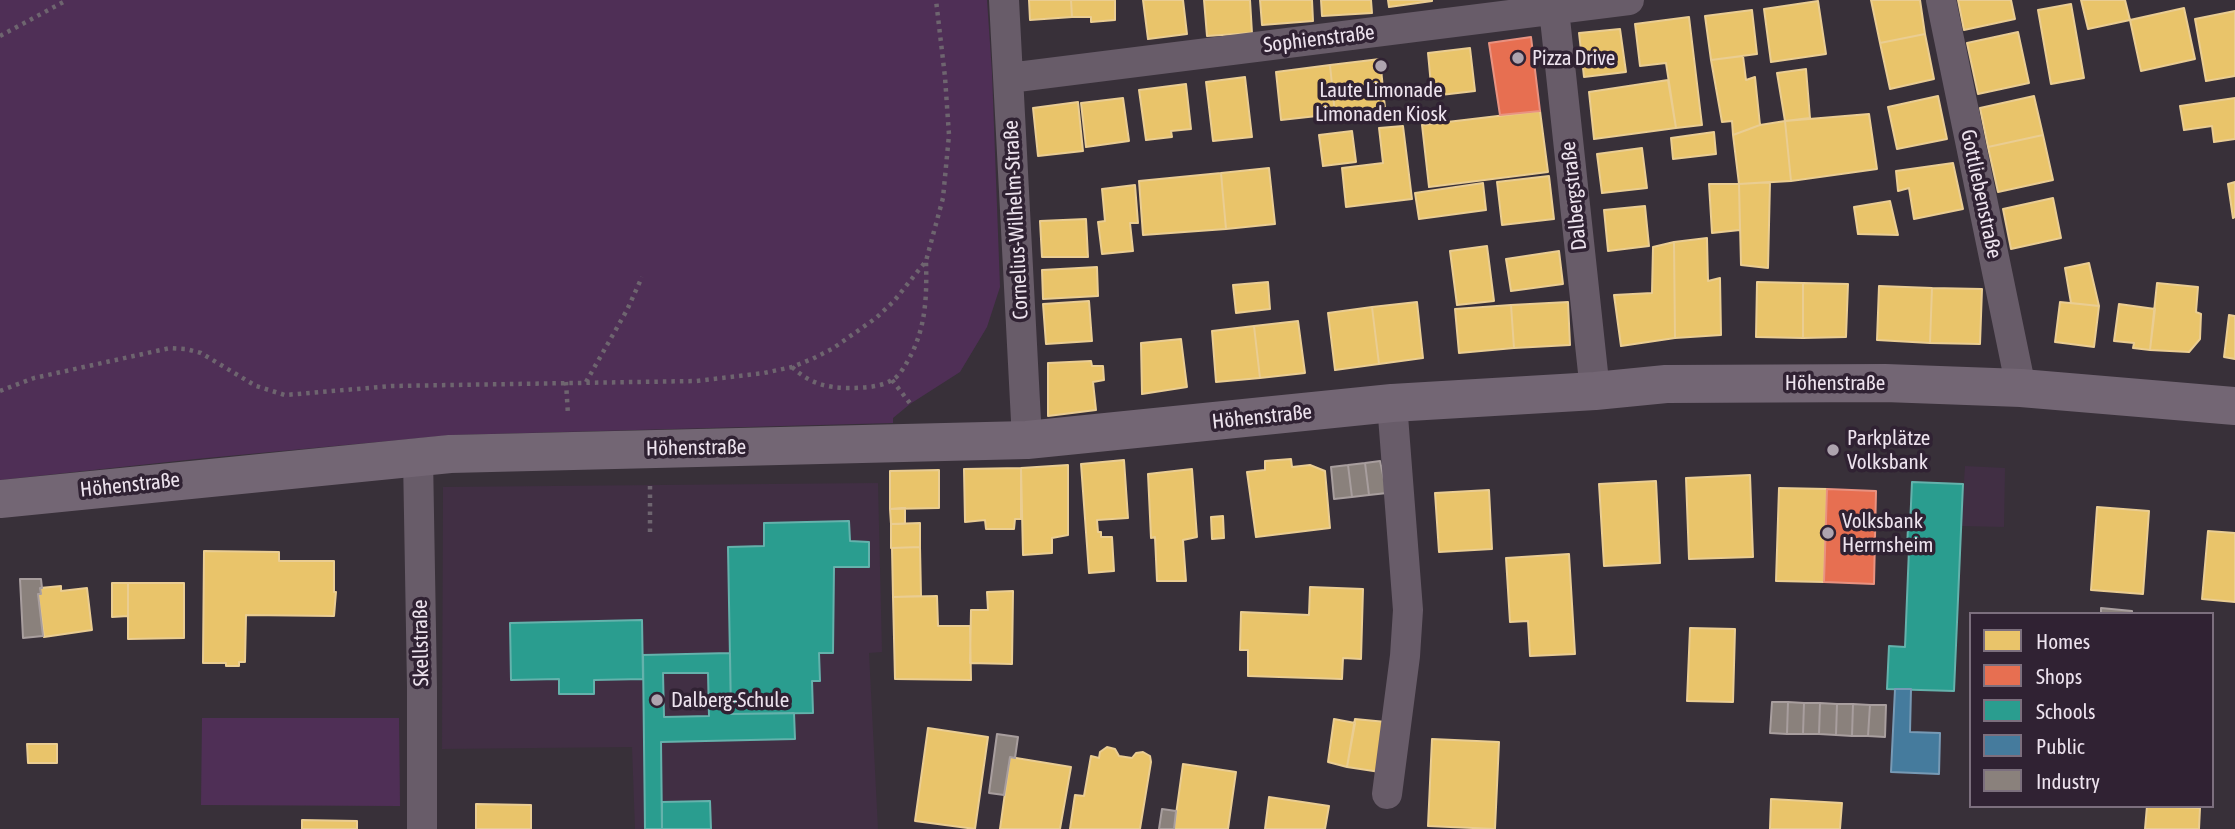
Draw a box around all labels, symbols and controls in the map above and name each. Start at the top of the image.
street label: Sophienstraße [1262,20,1376,58]
place label: Pizza Drive [1532,45,1615,71]
marker: Pizza Drive [1510,50,1526,66]
marker: Laute Limonade Limonaden Kiosk [1373,58,1389,74]
place label: Laute Limonade Limonaden Kiosk [1315,77,1447,127]
street label: Cornelius-Wilhelm-Straße [998,120,1034,320]
street label: Gottliebenstraße [1955,127,2007,261]
street label: Dalbergstraße [1556,140,1592,252]
street label: Höhenstraße [1785,370,1885,396]
street label: Höhenstraße [1211,399,1313,435]
place label: Parkplätze Volksbank [1847,425,1930,475]
street label: Höhenstraße [646,435,746,461]
marker: Parkplätze Volksbank [1825,442,1841,458]
street label: Höhenstraße [79,467,181,503]
place label: Volksbank Herrnsheim [1842,508,1933,558]
marker: Volksbank Herrnsheim [1820,525,1836,541]
street label: Skellstraße [408,599,434,687]
legend [1969,612,2214,808]
text: Homes [2036,629,2090,653]
text: Shops [2036,664,2082,688]
place label: Dalberg-Schule [671,687,789,713]
marker: Dalberg-Schule [649,692,665,708]
text: Schools [2036,699,2096,723]
text: Public [2036,734,2085,758]
text: Industry [2036,769,2100,793]

